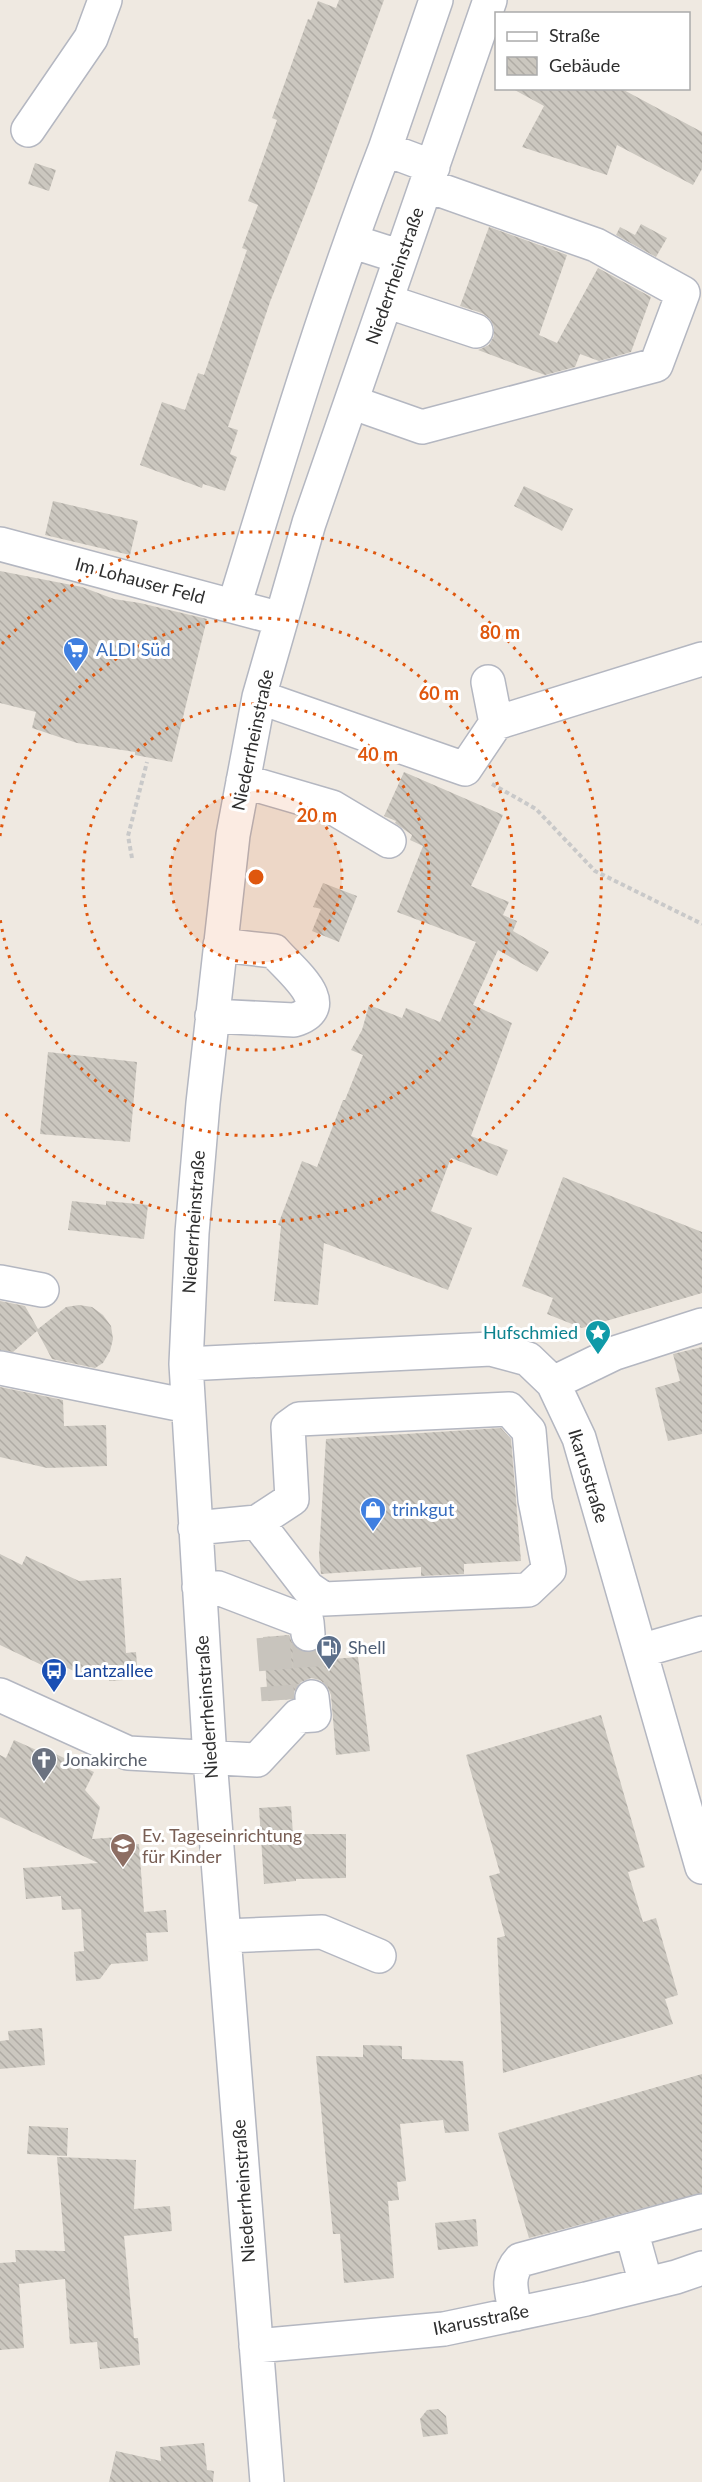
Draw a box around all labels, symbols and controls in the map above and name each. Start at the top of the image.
legend [495,12,690,90]
text: Straße [549,24,600,46]
text: Gebäude [549,54,620,76]
street label: Niederrheinstraße [360,204,428,347]
street label: Im Lohauser Feld [73,552,208,608]
text: 80 m [480,621,520,643]
supermarket icon: ALDI Süd [61,635,91,673]
place label: ALDI Süd [96,638,170,660]
street label: Niederrheinstraße [226,667,278,812]
text: 60 m [419,682,459,704]
text: 40 m [358,743,398,765]
text: 20 m [297,804,337,826]
centre of rings [246,867,266,887]
street label: Niederrheinstraße [177,1150,209,1294]
place icon: Hufschmied [583,1318,613,1356]
place label: Hufschmied [483,1321,578,1343]
street label: Ikarusstraße [564,1426,614,1525]
shop icon: trinkgut [358,1495,388,1533]
place label: trinkgut [392,1498,455,1520]
fuel station icon: Shell [314,1633,344,1671]
street label: Niederrheinstraße [190,1635,222,1779]
place label: Shell [348,1636,386,1658]
bus stop icon: Lantzallee [39,1656,69,1694]
place label: Lantzallee [74,1659,153,1681]
church icon: Jonakirche [29,1745,59,1783]
place label: Jonakirche [63,1748,147,1770]
place label: Ev. Tageseinrichtung für Kinder [142,1824,302,1867]
school or university icon: Ev. Tageseinrichtung für Kinder [108,1831,138,1869]
street label: Niederrheinstraße [227,2119,259,2263]
street label: Ikarusstraße [431,2299,530,2339]

